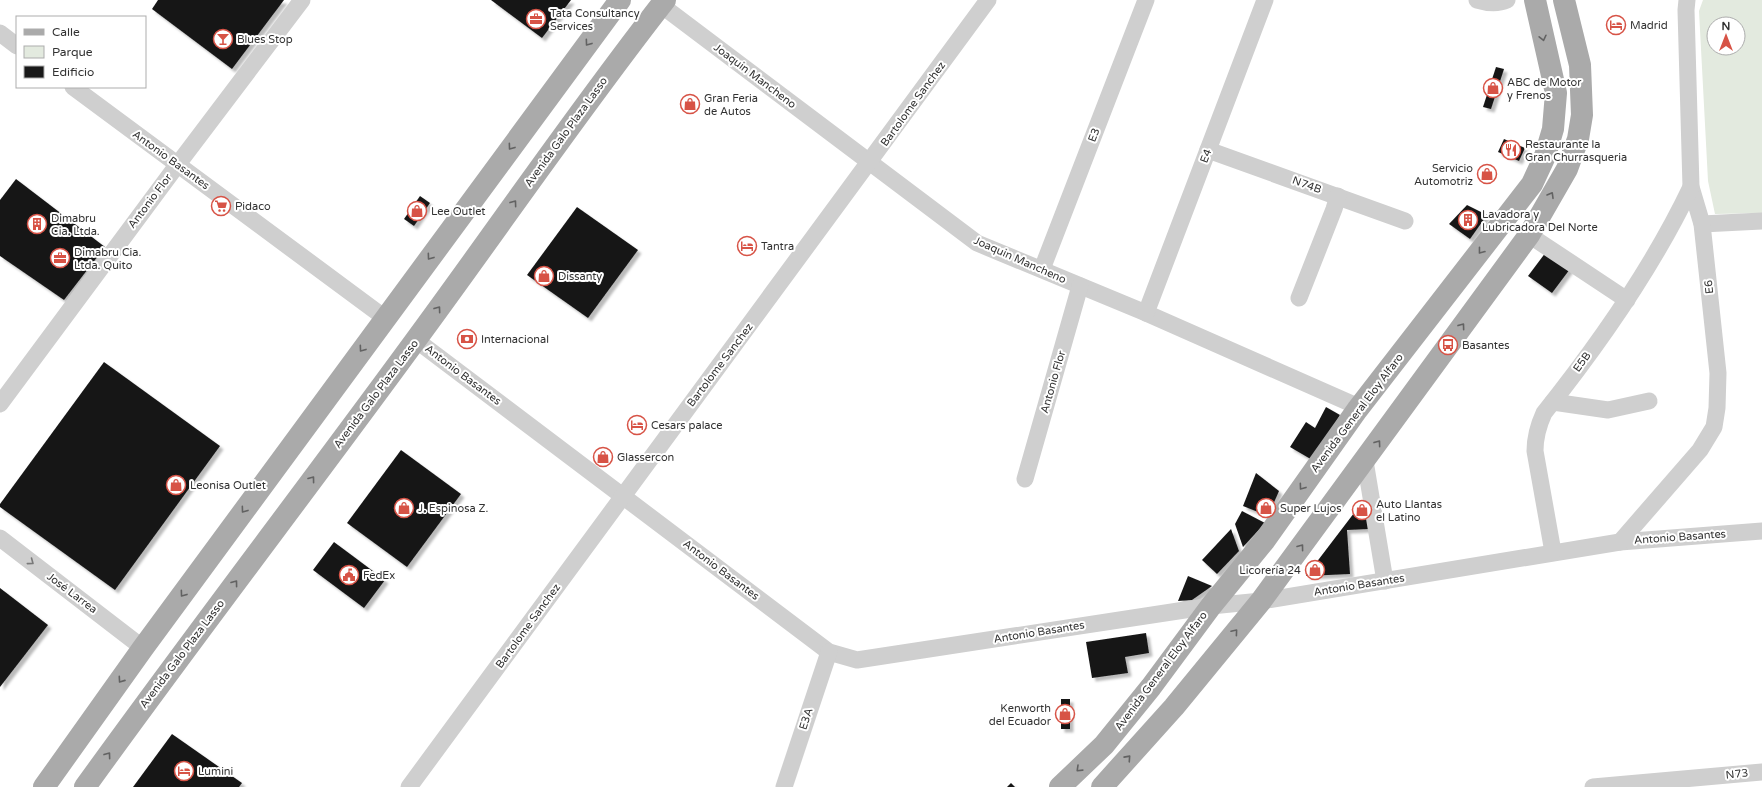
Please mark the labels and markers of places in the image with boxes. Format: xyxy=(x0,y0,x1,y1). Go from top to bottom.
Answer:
place label: Tata Consultancy Services xyxy=(550,7,640,33)
office icon: Tata Consultancy Services xyxy=(525,8,547,30)
hotel icon: Madrid xyxy=(1605,14,1627,36)
place label: Madrid xyxy=(1630,19,1668,32)
bar icon: Blues Stop xyxy=(212,28,234,50)
place label: Blues Stop xyxy=(237,33,293,46)
place label: ABC de Motor y Frenos xyxy=(1507,76,1582,102)
shop icon: ABC de Motor y Frenos xyxy=(1482,77,1504,99)
place label: Gran Feria de Autos xyxy=(704,92,758,118)
shop icon: Gran Feria de Autos xyxy=(679,93,701,115)
place label: Restaurante la Gran Churrasqueria xyxy=(1525,138,1627,164)
restaurant icon: Restaurante la Gran Churrasqueria xyxy=(1500,139,1522,161)
place label: Servicio Automotriz xyxy=(1414,162,1474,188)
shop icon: Servicio Automotriz xyxy=(1476,163,1498,185)
supermarket icon: Pidaco xyxy=(210,195,232,217)
place label: Pidaco xyxy=(235,200,271,213)
shop icon: Lee Outlet xyxy=(406,200,428,222)
place label: Lee Outlet xyxy=(431,205,486,218)
place label: Lavadora y Lubricadora Del Norte xyxy=(1482,208,1598,234)
building icon: Lavadora y Lubricadora Del Norte xyxy=(1457,209,1479,231)
place label: Dimabru Cia. Ltda. xyxy=(51,212,100,238)
building icon: Dimabru Cia. Ltda. xyxy=(26,213,48,235)
hotel icon: Tantra xyxy=(736,235,758,257)
place label: Tantra xyxy=(761,240,794,253)
place label: Dimabru Cia. Ltda. Quito xyxy=(74,246,141,272)
office icon: Dimabru Cia. Ltda. Quito xyxy=(49,247,71,269)
shop icon: Dissanty xyxy=(533,265,555,287)
place label: Dissanty xyxy=(558,270,602,283)
bank icon: Internacional xyxy=(456,328,478,350)
place label: Internacional xyxy=(481,333,549,346)
bus stop icon: Basantes xyxy=(1437,334,1459,356)
place label: Basantes xyxy=(1462,339,1509,352)
hotel icon: Cesars palace xyxy=(626,414,648,436)
place label: Cesars palace xyxy=(651,419,723,432)
shop icon: Glassercon xyxy=(592,446,614,468)
place label: Glassercon xyxy=(617,451,674,464)
shop icon: Leonisa Outlet xyxy=(165,474,187,496)
place label: Leonisa Outlet xyxy=(190,479,266,492)
shop icon: J. Espinosa Z. xyxy=(393,497,415,519)
shop icon: Super Lujos xyxy=(1255,497,1277,519)
place label: Auto Llantas el Latino xyxy=(1376,498,1442,524)
shop icon: Auto Llantas el Latino xyxy=(1351,499,1373,521)
place label: J. Espinosa Z. xyxy=(418,502,488,515)
place label: Super Lujos xyxy=(1280,502,1341,515)
shop icon: Licorería 24 xyxy=(1304,559,1326,581)
public building icon: FedEx xyxy=(338,564,360,586)
place label: Licorería 24 xyxy=(1239,564,1301,577)
place label: FedEx xyxy=(363,569,395,582)
place label: Kenworth del Ecuador xyxy=(989,702,1052,728)
shop icon: Kenworth del Ecuador xyxy=(1054,703,1076,725)
hotel icon: Lumini xyxy=(173,760,195,782)
place label: Lumini xyxy=(198,765,233,778)

